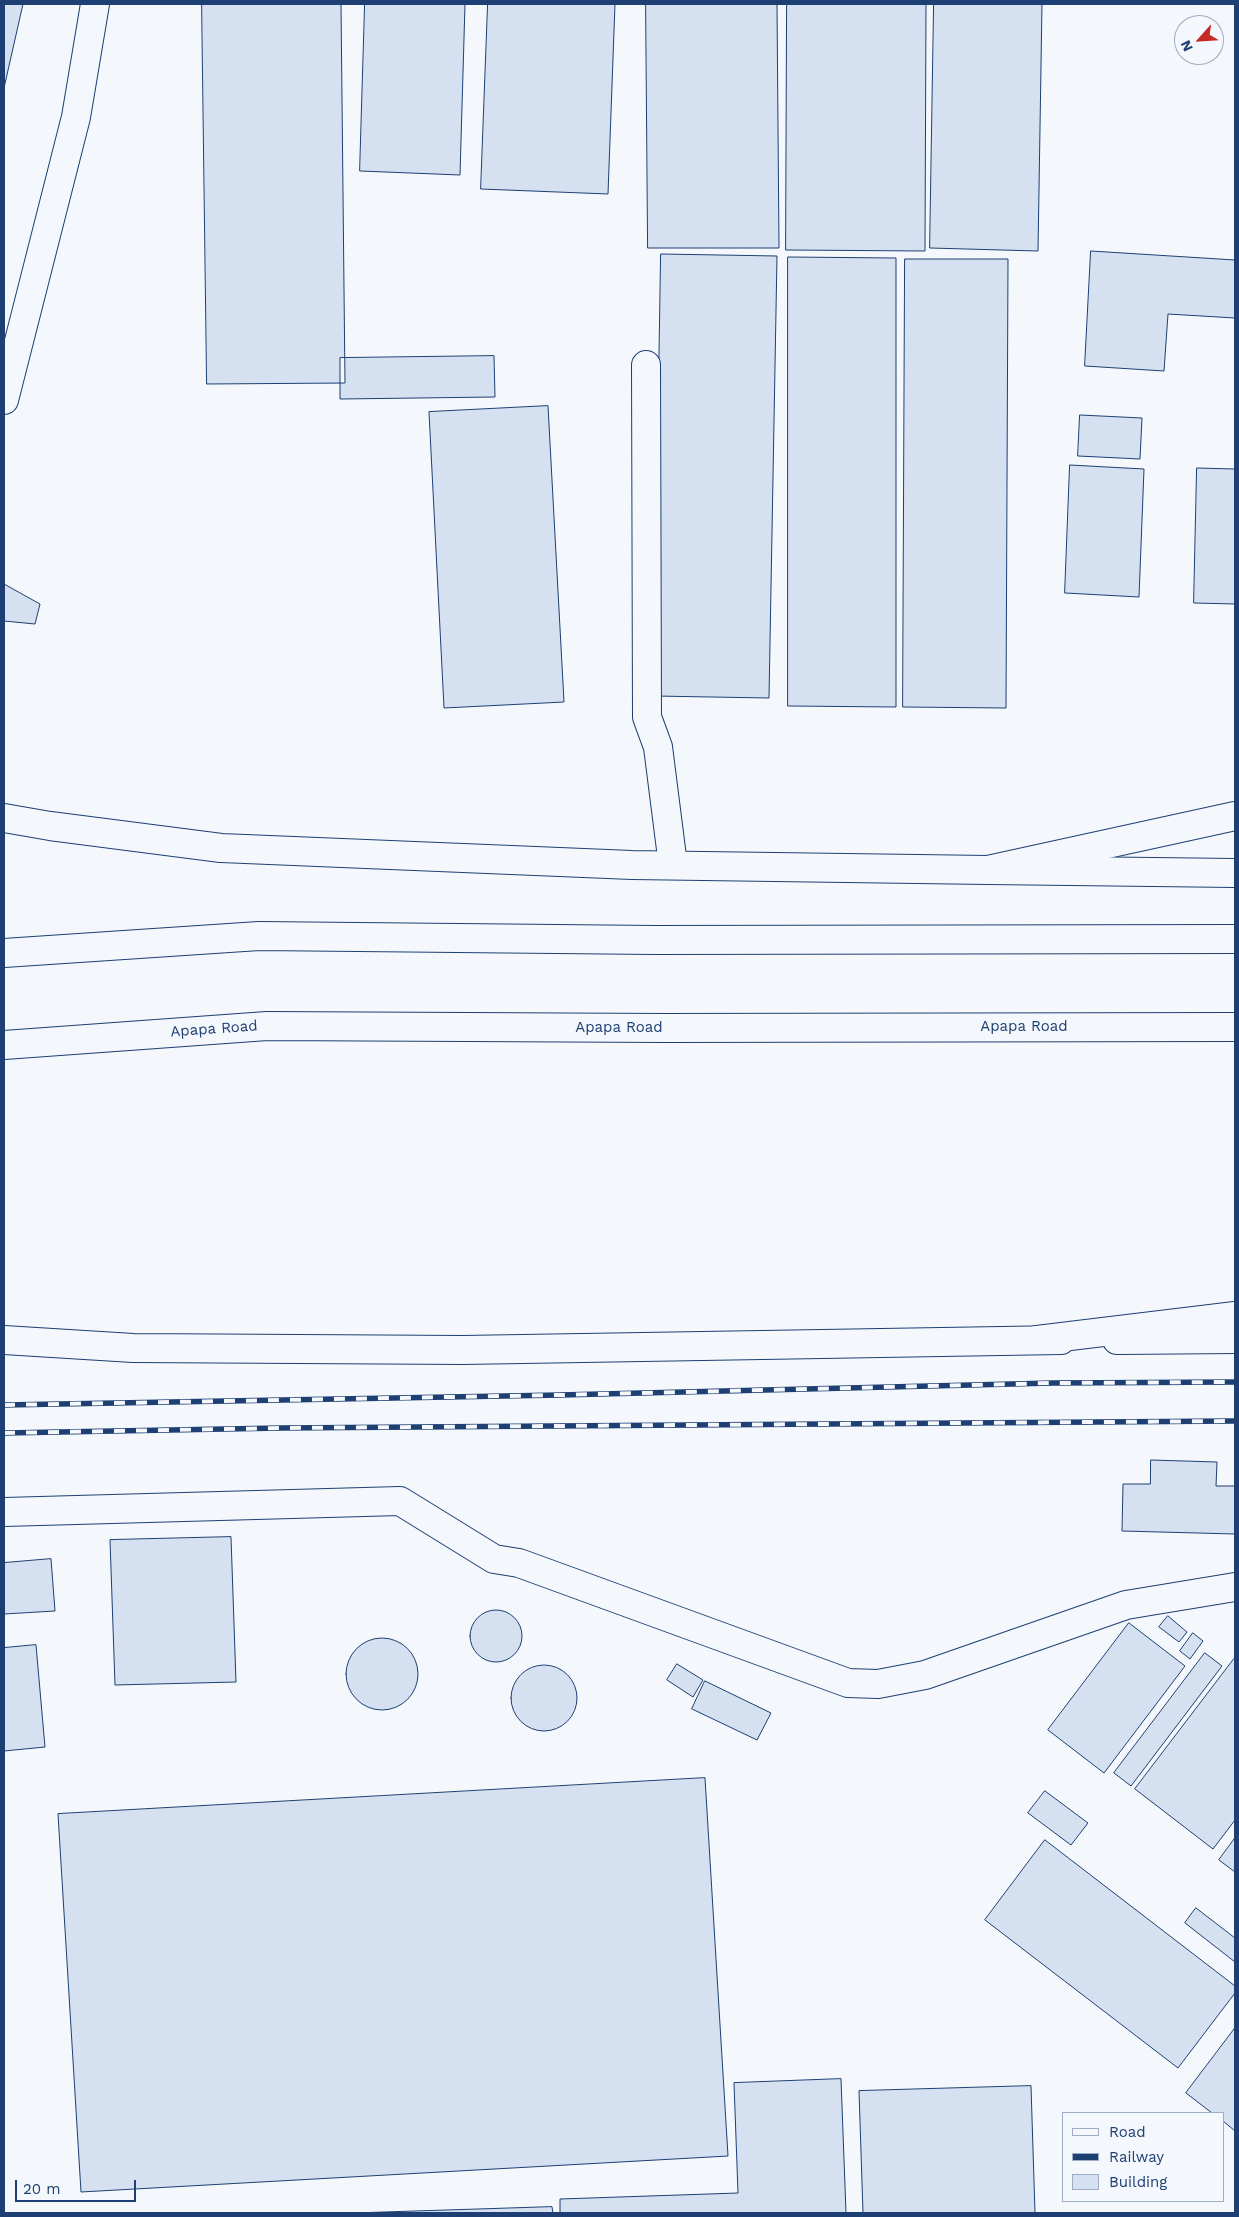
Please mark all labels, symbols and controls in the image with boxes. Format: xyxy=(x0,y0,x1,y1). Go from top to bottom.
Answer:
north arrow xyxy=(1174,15,1224,65)
text: N xyxy=(1177,38,1196,54)
street label: Apapa Road xyxy=(170,1017,258,1041)
street label: Apapa Road xyxy=(980,1018,1068,1036)
street label: Apapa Road xyxy=(575,1019,663,1037)
legend xyxy=(1062,2112,1224,2202)
text: Road xyxy=(1109,2123,1146,2141)
text: Railway xyxy=(1109,2148,1164,2166)
scale bar xyxy=(18,2170,139,2202)
text: Building xyxy=(1109,2173,1167,2191)
text: 20 m xyxy=(23,2180,61,2198)

